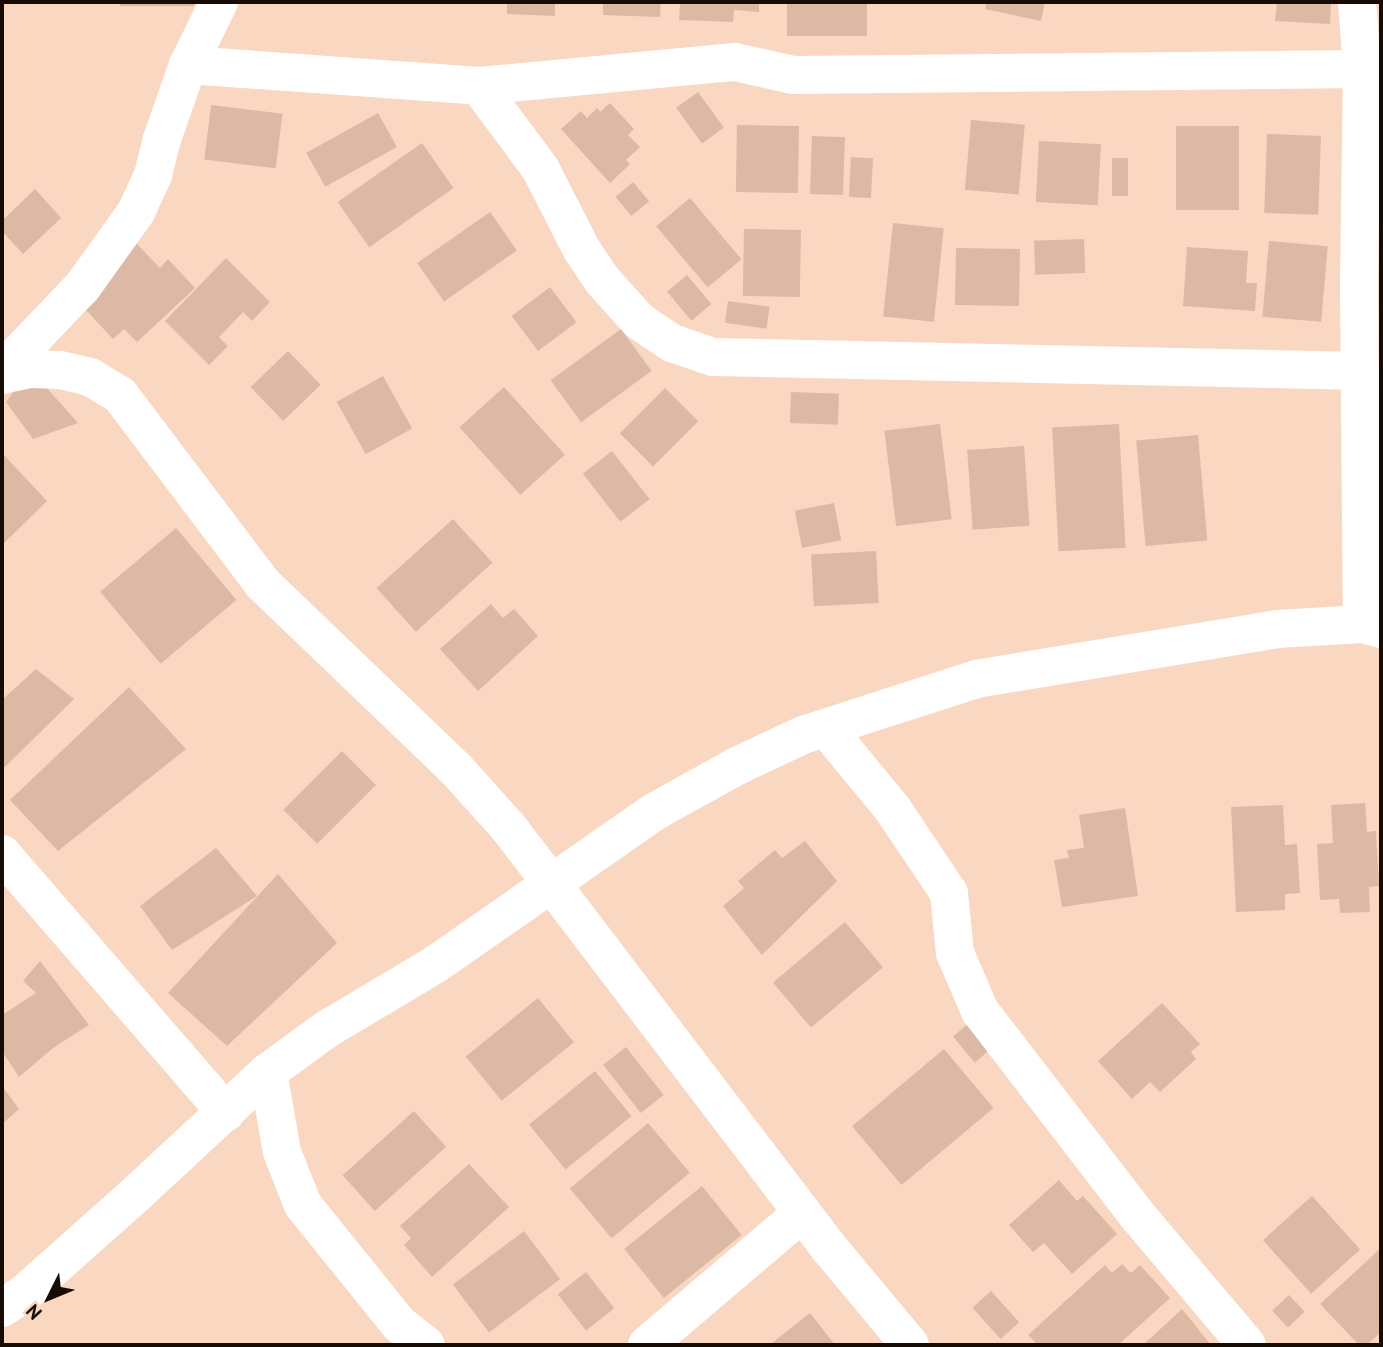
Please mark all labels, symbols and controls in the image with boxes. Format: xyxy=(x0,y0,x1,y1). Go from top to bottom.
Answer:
north arrow xyxy=(14,1263,84,1333)
text: N xyxy=(21,1300,47,1325)

